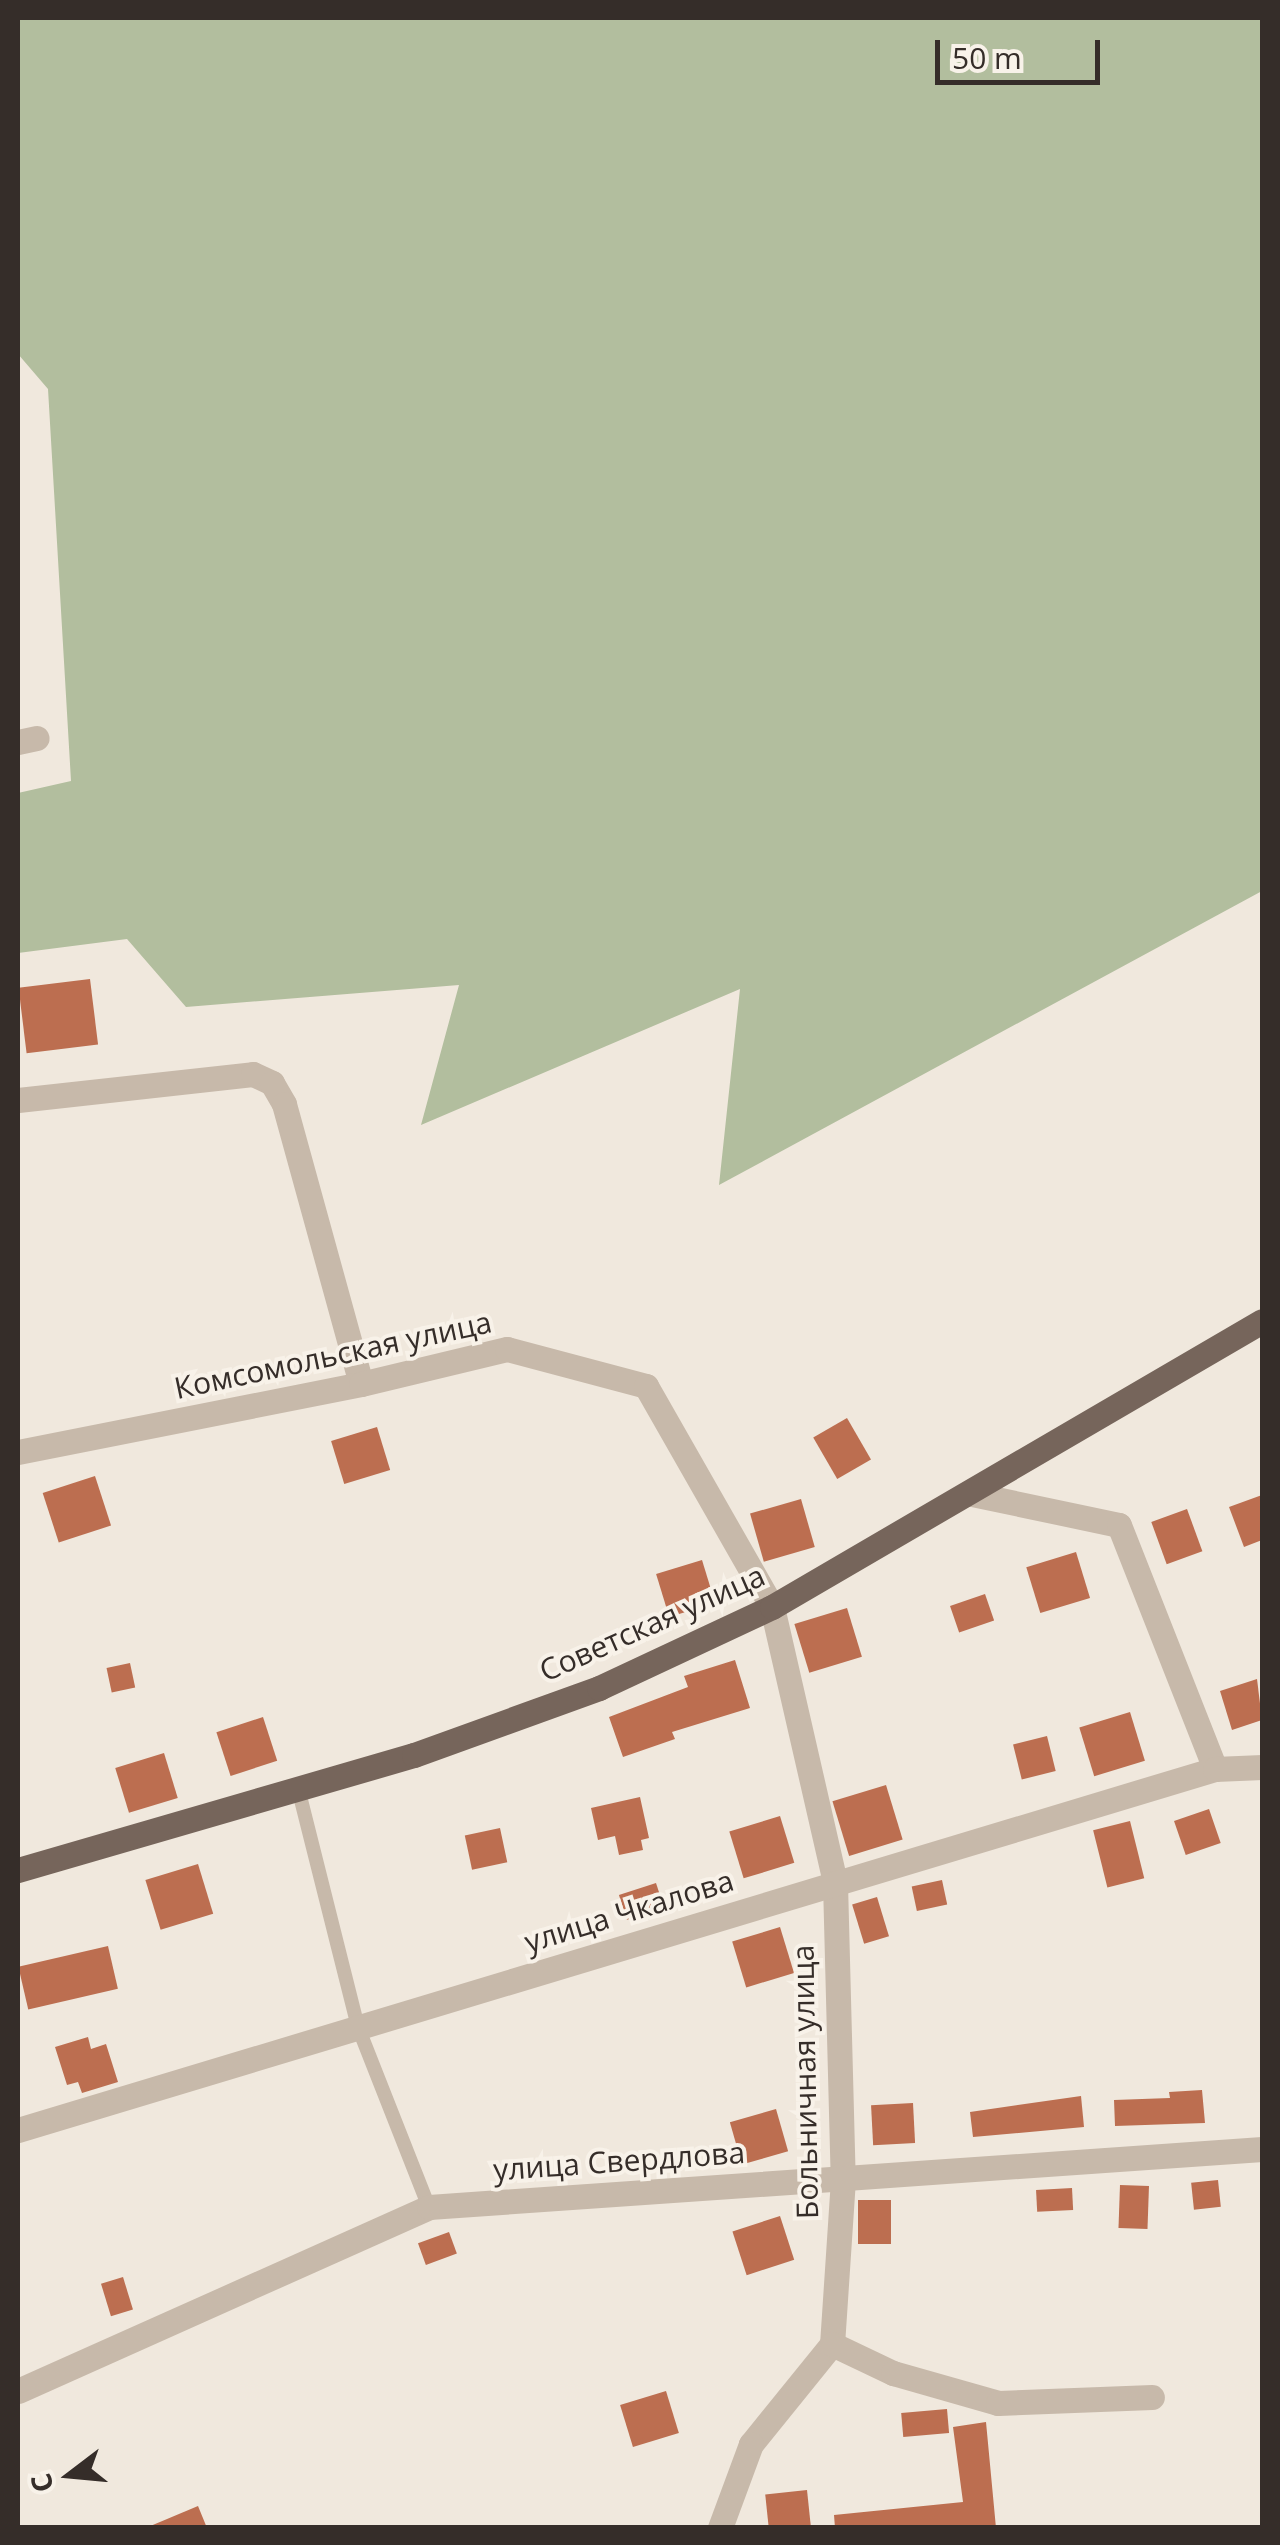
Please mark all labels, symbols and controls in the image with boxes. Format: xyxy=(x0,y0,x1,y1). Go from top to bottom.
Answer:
scale bar xyxy=(940,20,1105,82)
text: 50 m xyxy=(952,37,1022,78)
street label: Комсомольская улица xyxy=(171,1304,495,1406)
street label: Советская улица xyxy=(534,1557,770,1689)
street label: улица Чкалова xyxy=(520,1862,738,1960)
street label: Больничная улица xyxy=(785,1945,825,2219)
street label: улица Свердлова xyxy=(492,2134,746,2188)
north arrow xyxy=(20,2425,120,2525)
text: С xyxy=(20,2469,62,2497)

